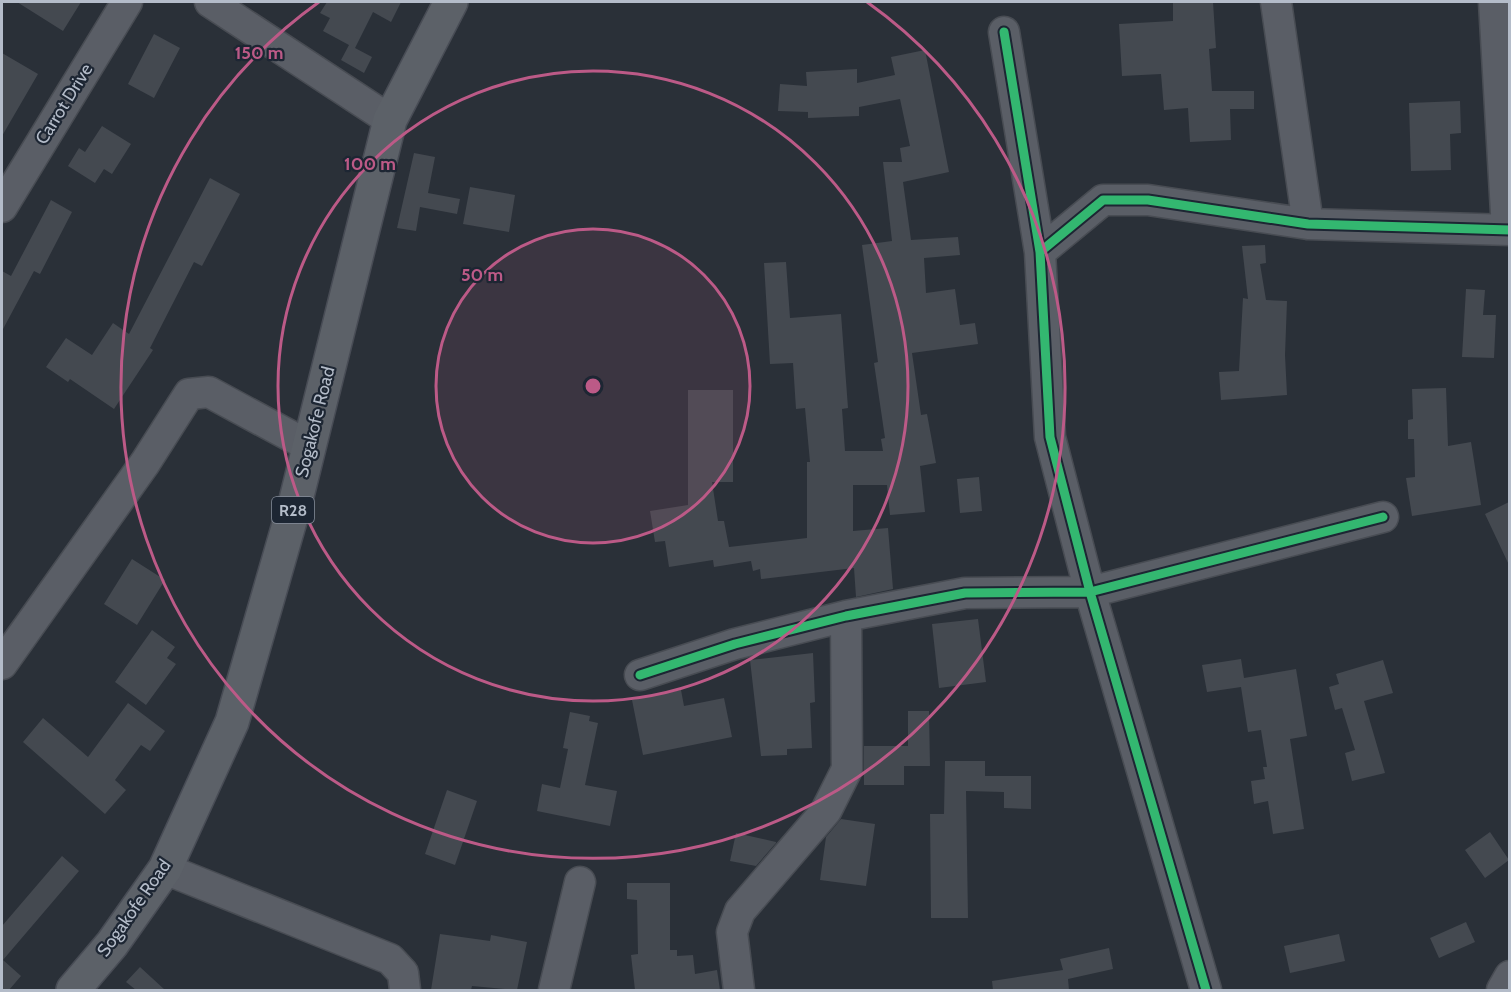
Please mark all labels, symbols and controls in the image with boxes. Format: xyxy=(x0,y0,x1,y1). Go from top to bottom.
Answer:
text: 150 m xyxy=(235,42,283,64)
street label: Carrot Drive xyxy=(31,60,97,148)
text: 100 m xyxy=(344,153,396,175)
text: 50 m xyxy=(461,264,503,286)
street label: Sogakofe Road xyxy=(291,364,339,480)
centre of rings xyxy=(583,376,603,396)
road number: R28 xyxy=(272,497,314,523)
street label: Sogakofe Road xyxy=(92,855,176,961)

